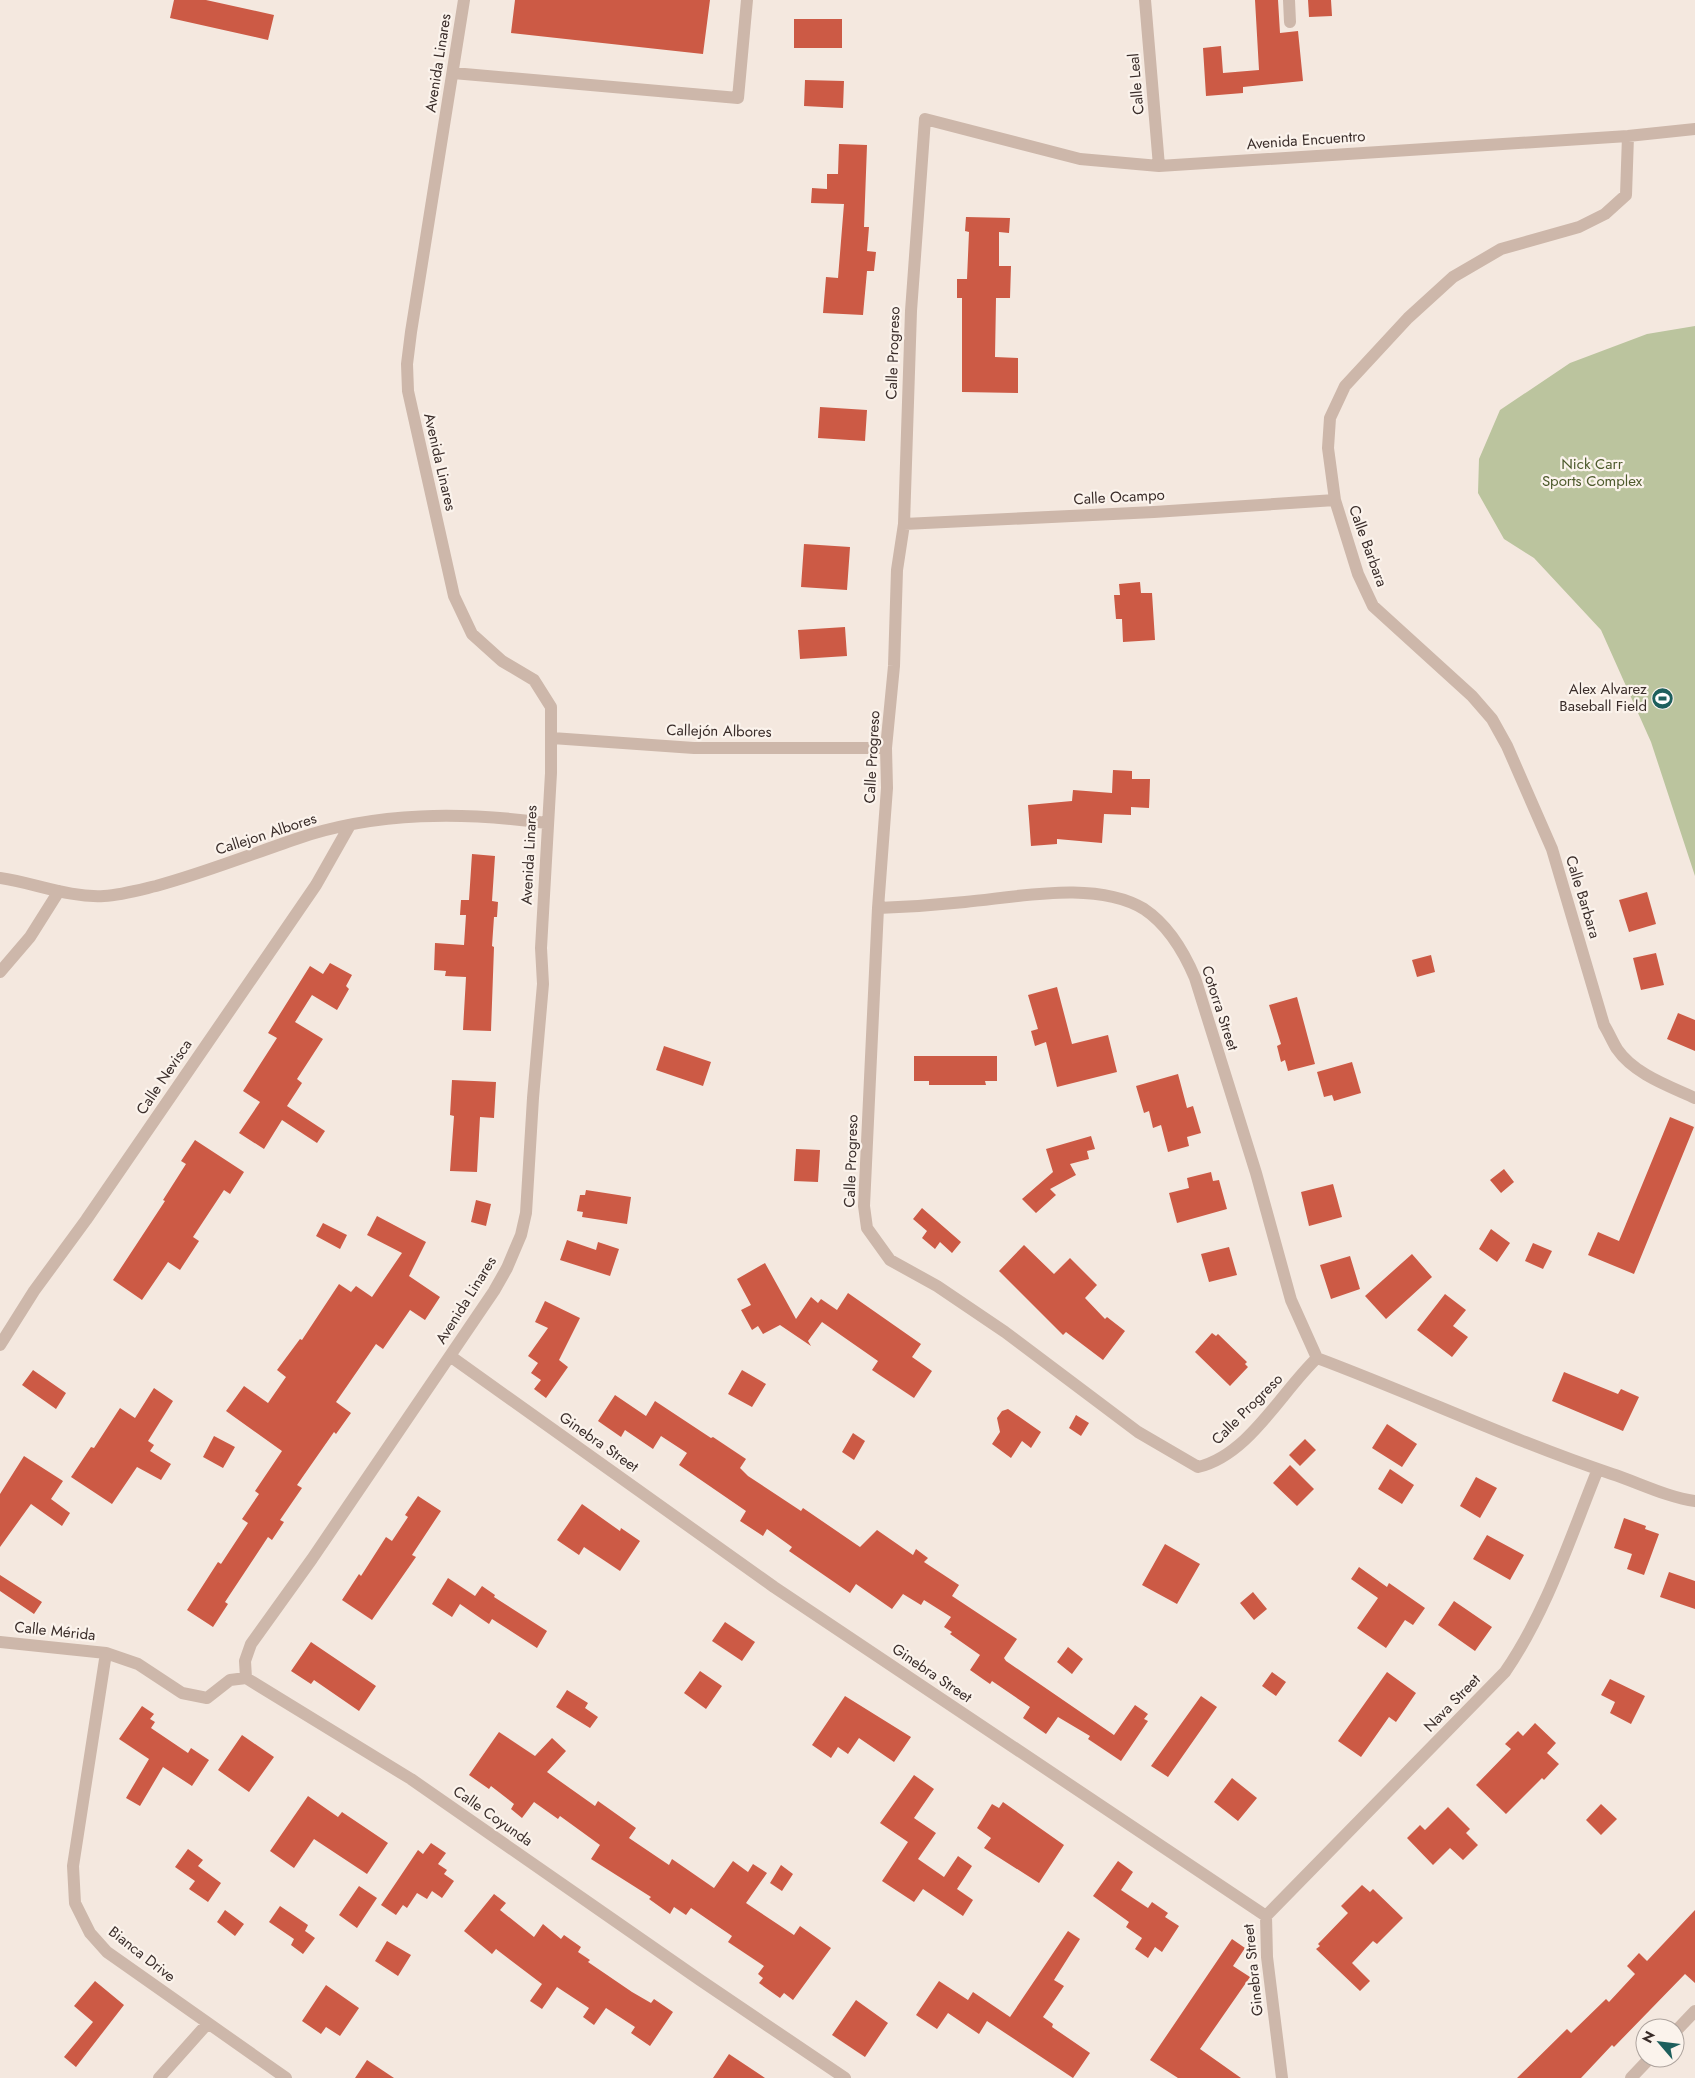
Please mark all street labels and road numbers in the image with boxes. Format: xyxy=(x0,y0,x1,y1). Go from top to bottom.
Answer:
street label: Avenida Linares xyxy=(419,12,457,114)
street label: Calle Leal xyxy=(1122,52,1150,116)
street label: Avenida Encuentro xyxy=(1246,125,1366,155)
street label: Calle Progreso xyxy=(880,306,906,400)
street label: Avenida Linares xyxy=(418,411,462,513)
street label: Calle Ocampo xyxy=(1073,484,1165,510)
street label: Calle Barbara xyxy=(1343,502,1393,590)
street label: Calle Progreso xyxy=(859,710,885,804)
street label: Callejón Albores xyxy=(666,719,772,743)
street label: Avenida Linares xyxy=(515,805,543,905)
street label: Callejon Albores xyxy=(213,807,319,861)
street label: Calle Barbara xyxy=(1560,853,1606,941)
street label: Cotorra Street xyxy=(1196,963,1244,1054)
street label: Calle Nevisca xyxy=(131,1035,197,1119)
street label: Calle Progreso xyxy=(838,1114,864,1208)
street label: Avenida Linares xyxy=(430,1252,502,1348)
street label: Calle Progreso xyxy=(1206,1368,1288,1450)
street label: Ginebra Street xyxy=(555,1407,643,1478)
street label: Calle Mérida xyxy=(13,1616,97,1646)
street label: Ginebra Street xyxy=(888,1638,977,1708)
street label: Nava Street xyxy=(1419,1669,1485,1737)
street label: Calle Coyunda xyxy=(449,1780,537,1852)
street label: Bianca Drive xyxy=(104,1921,180,1987)
street label: Ginebra Street xyxy=(1237,1923,1269,2017)

